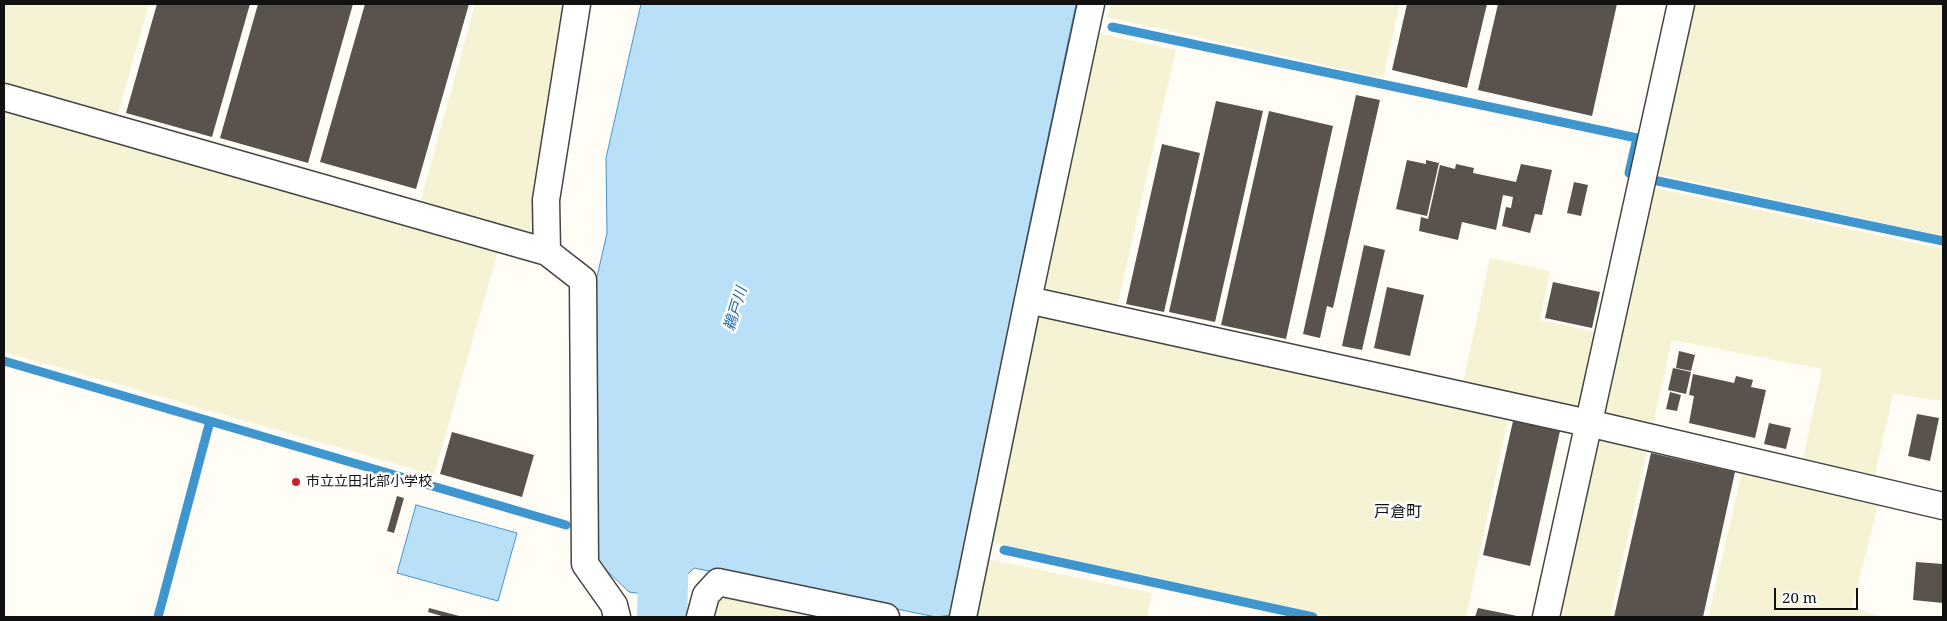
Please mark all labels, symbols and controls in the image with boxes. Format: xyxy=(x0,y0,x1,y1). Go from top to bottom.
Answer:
water label: 鵜戸川 xyxy=(721,285,751,333)
place label: 市立立田北部小学校 xyxy=(306,474,432,490)
marker: 市立立田北部小学校 xyxy=(290,476,302,488)
district label: 戸倉町 xyxy=(1374,502,1422,522)
scale bar xyxy=(1777,578,1861,610)
text: 20 m xyxy=(1782,587,1817,607)

